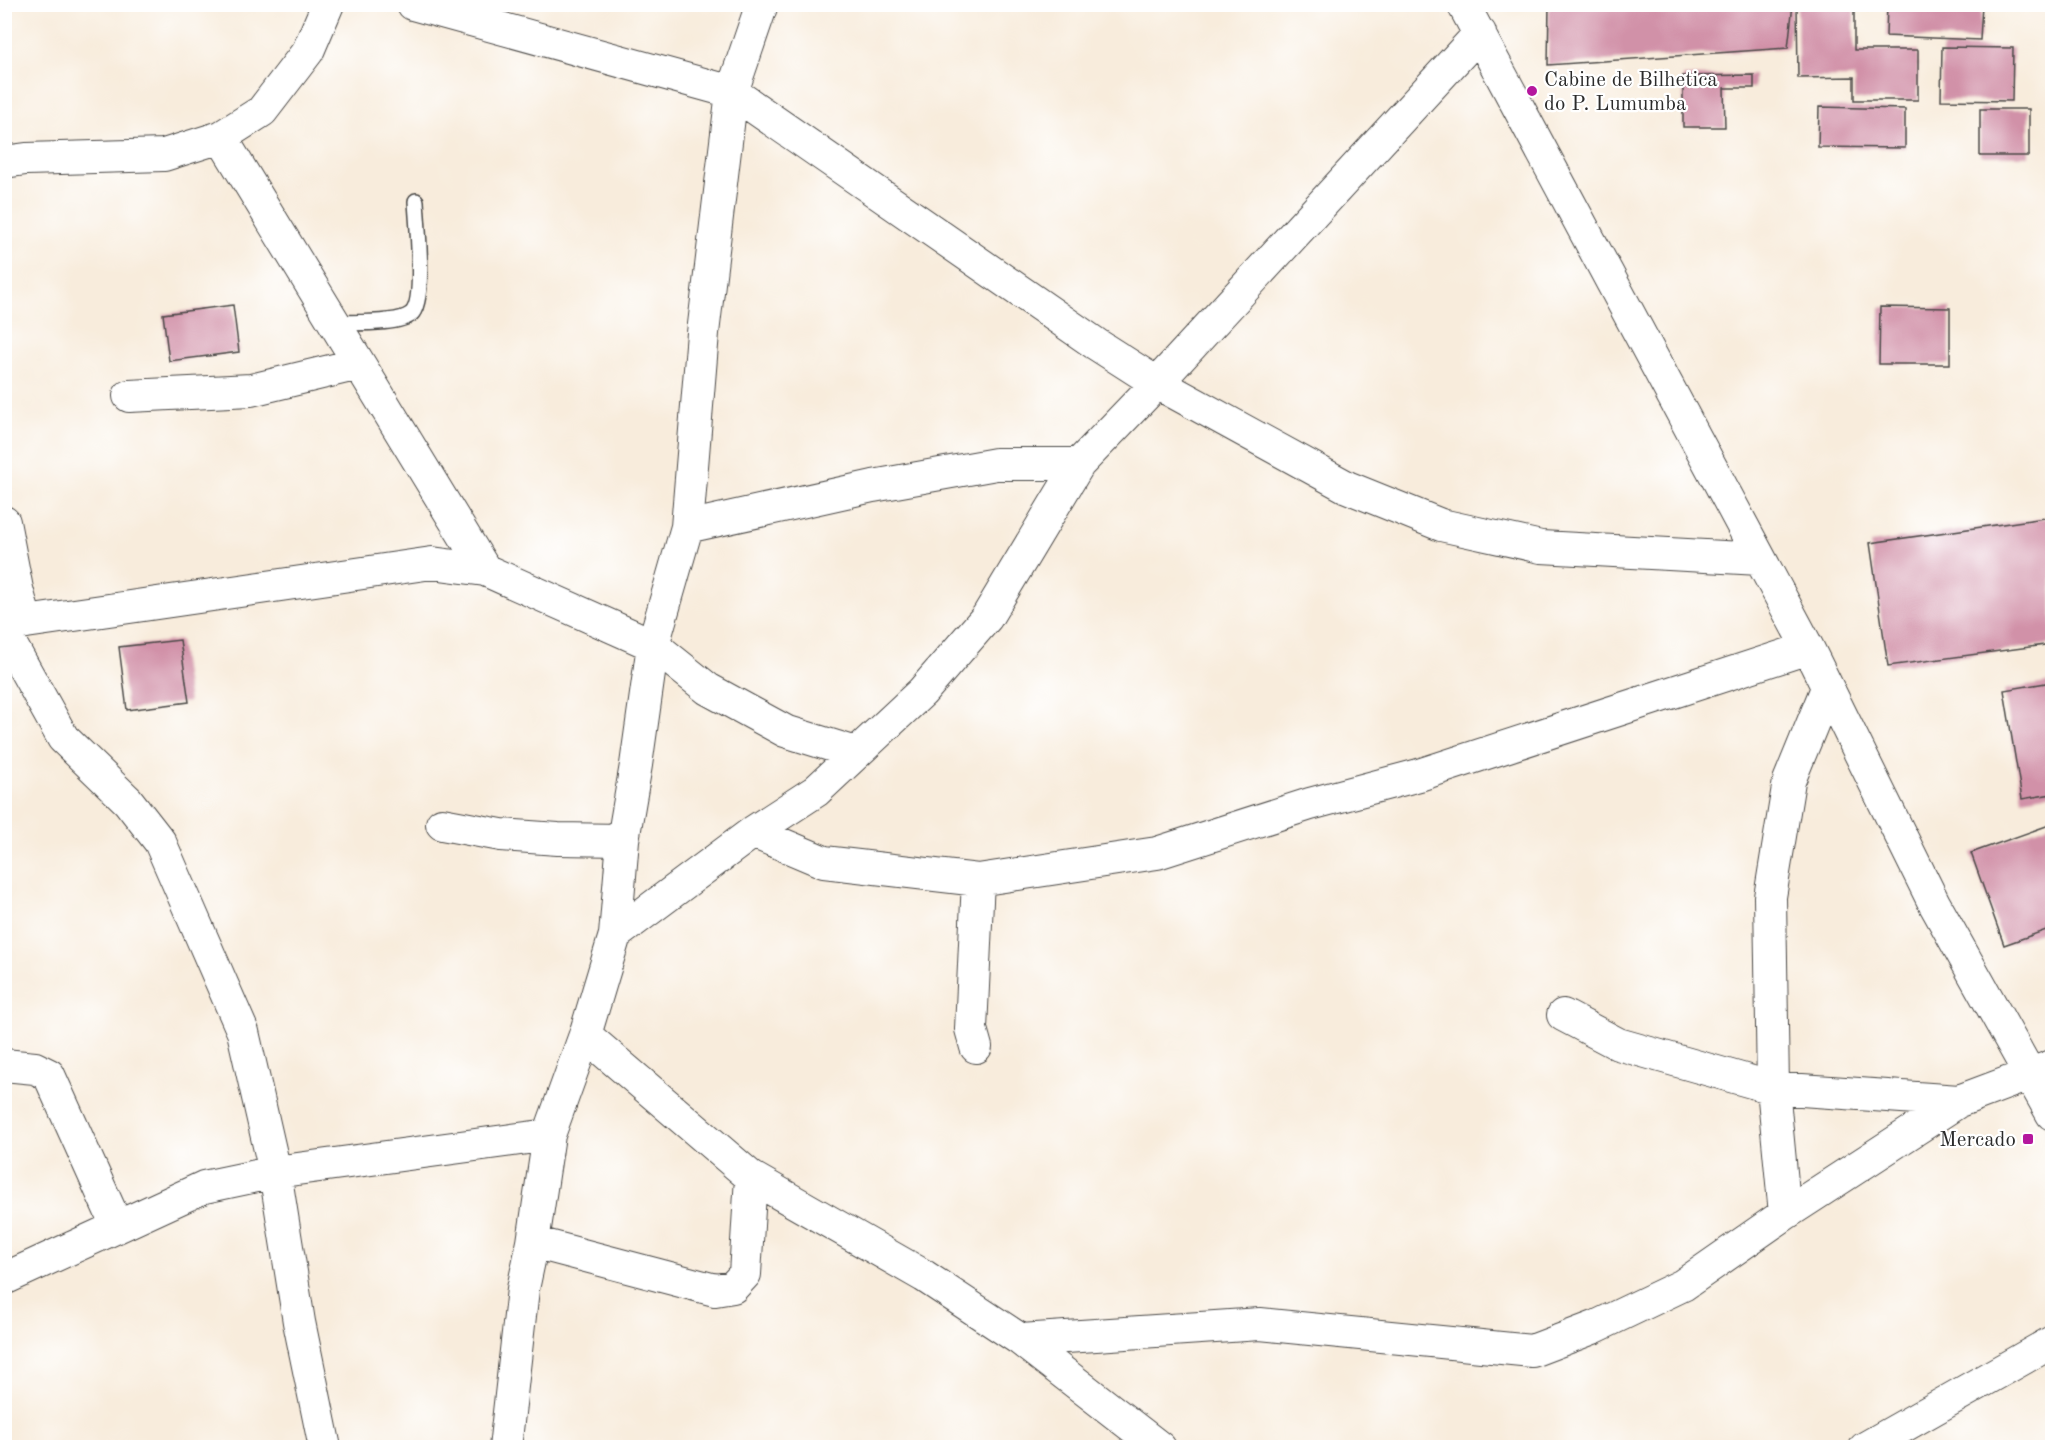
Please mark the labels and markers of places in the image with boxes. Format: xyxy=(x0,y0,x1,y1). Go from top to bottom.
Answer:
place label: Cabine de Bilhetica do P. Lumumba xyxy=(1544,70,1718,115)
marker: Cabine de Bilhetica do P. Lumumba xyxy=(1525,84,1539,98)
place label: Mercado xyxy=(1939,1130,2016,1151)
marker: Mercado xyxy=(2021,1132,2035,1146)

